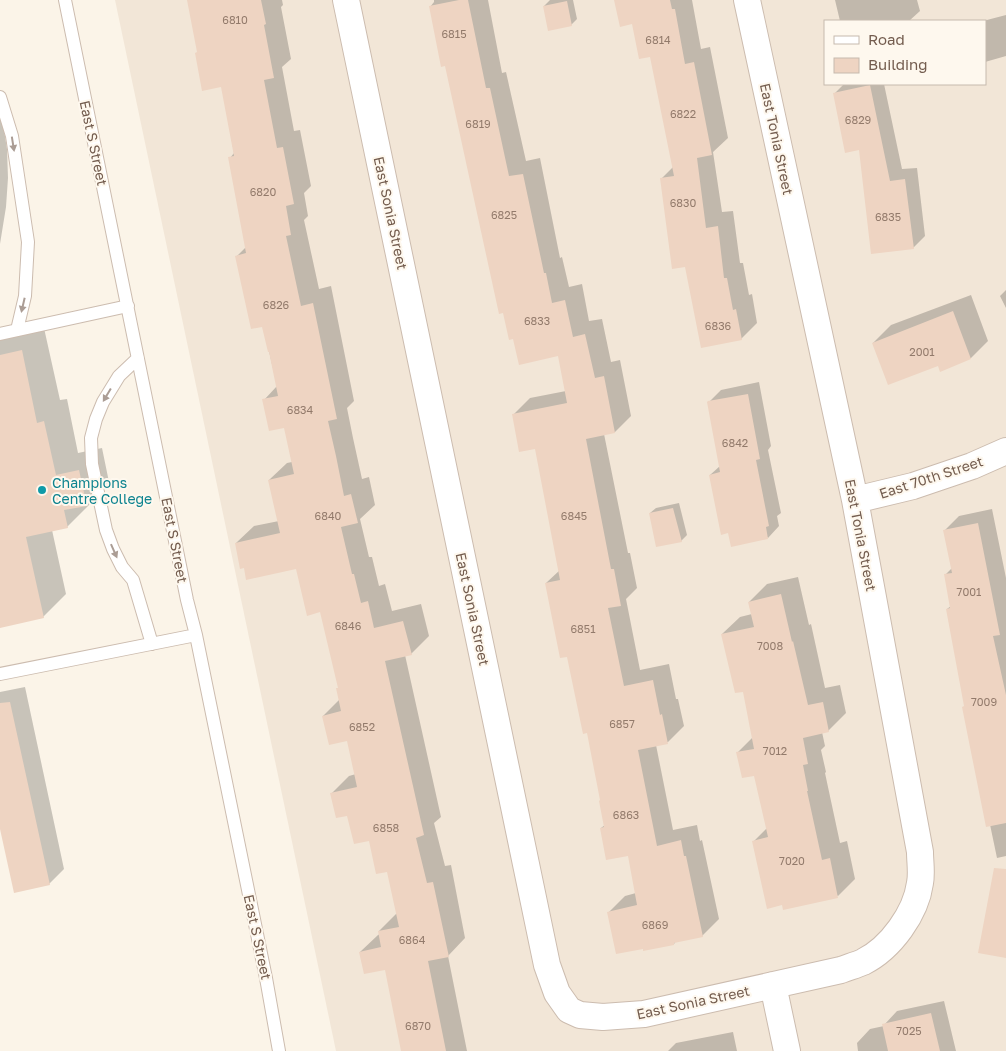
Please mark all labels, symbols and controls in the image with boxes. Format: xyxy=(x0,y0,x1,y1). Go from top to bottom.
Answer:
house number: 6810 xyxy=(222,13,248,26)
legend xyxy=(824,20,986,85)
house number: 6815 xyxy=(441,27,467,40)
text: Road xyxy=(868,30,905,48)
house number: 6814 xyxy=(645,33,671,46)
text: Building xyxy=(868,55,928,73)
street label: East Tonia Street xyxy=(757,82,797,196)
street label: East S Street xyxy=(77,99,111,187)
house number: 6822 xyxy=(670,107,696,120)
house number: 6829 xyxy=(845,113,871,126)
house number: 6819 xyxy=(465,117,491,130)
one-way arrow xyxy=(9,136,17,152)
street label: East Sonia Street xyxy=(371,155,411,271)
house number: 6820 xyxy=(250,185,276,198)
house number: 6830 xyxy=(670,196,696,209)
house number: 6825 xyxy=(491,208,517,221)
house number: 6835 xyxy=(875,210,901,223)
one-way arrow xyxy=(19,297,27,312)
house number: 6826 xyxy=(263,298,290,311)
house number: 6833 xyxy=(524,314,550,327)
house number: 6836 xyxy=(705,319,732,332)
house number: 2001 xyxy=(909,345,935,358)
one-way arrow xyxy=(103,388,112,401)
house number: 6834 xyxy=(287,403,314,416)
house number: 6842 xyxy=(722,436,748,449)
street label: East 70th Street xyxy=(877,452,985,502)
place label: Champions Centre College xyxy=(52,474,152,507)
street label: East Tonia Street xyxy=(842,477,880,593)
marker: Champions Centre College xyxy=(36,484,48,496)
street label: East S Street xyxy=(158,496,192,584)
house number: 6840 xyxy=(315,509,342,522)
house number: 6845 xyxy=(561,509,587,522)
one-way arrow xyxy=(111,544,119,558)
street label: East Sonia Street xyxy=(453,551,493,667)
house number: 7001 xyxy=(957,585,981,598)
house number: 6846 xyxy=(335,619,362,632)
house number: 6851 xyxy=(570,622,596,635)
house number: 7008 xyxy=(757,639,783,652)
house number: 7009 xyxy=(971,695,997,708)
house number: 6857 xyxy=(609,717,635,730)
house number: 6852 xyxy=(349,720,375,733)
house number: 7012 xyxy=(763,744,787,757)
house number: 6863 xyxy=(613,808,639,821)
house number: 6858 xyxy=(373,821,400,834)
house number: 7020 xyxy=(779,854,805,867)
street label: East S Street xyxy=(241,893,275,981)
house number: 6869 xyxy=(642,918,668,931)
house number: 6864 xyxy=(399,933,426,946)
street label: East Sonia Street xyxy=(635,982,751,1022)
house number: 6870 xyxy=(405,1019,431,1032)
house number: 7025 xyxy=(896,1024,922,1037)

